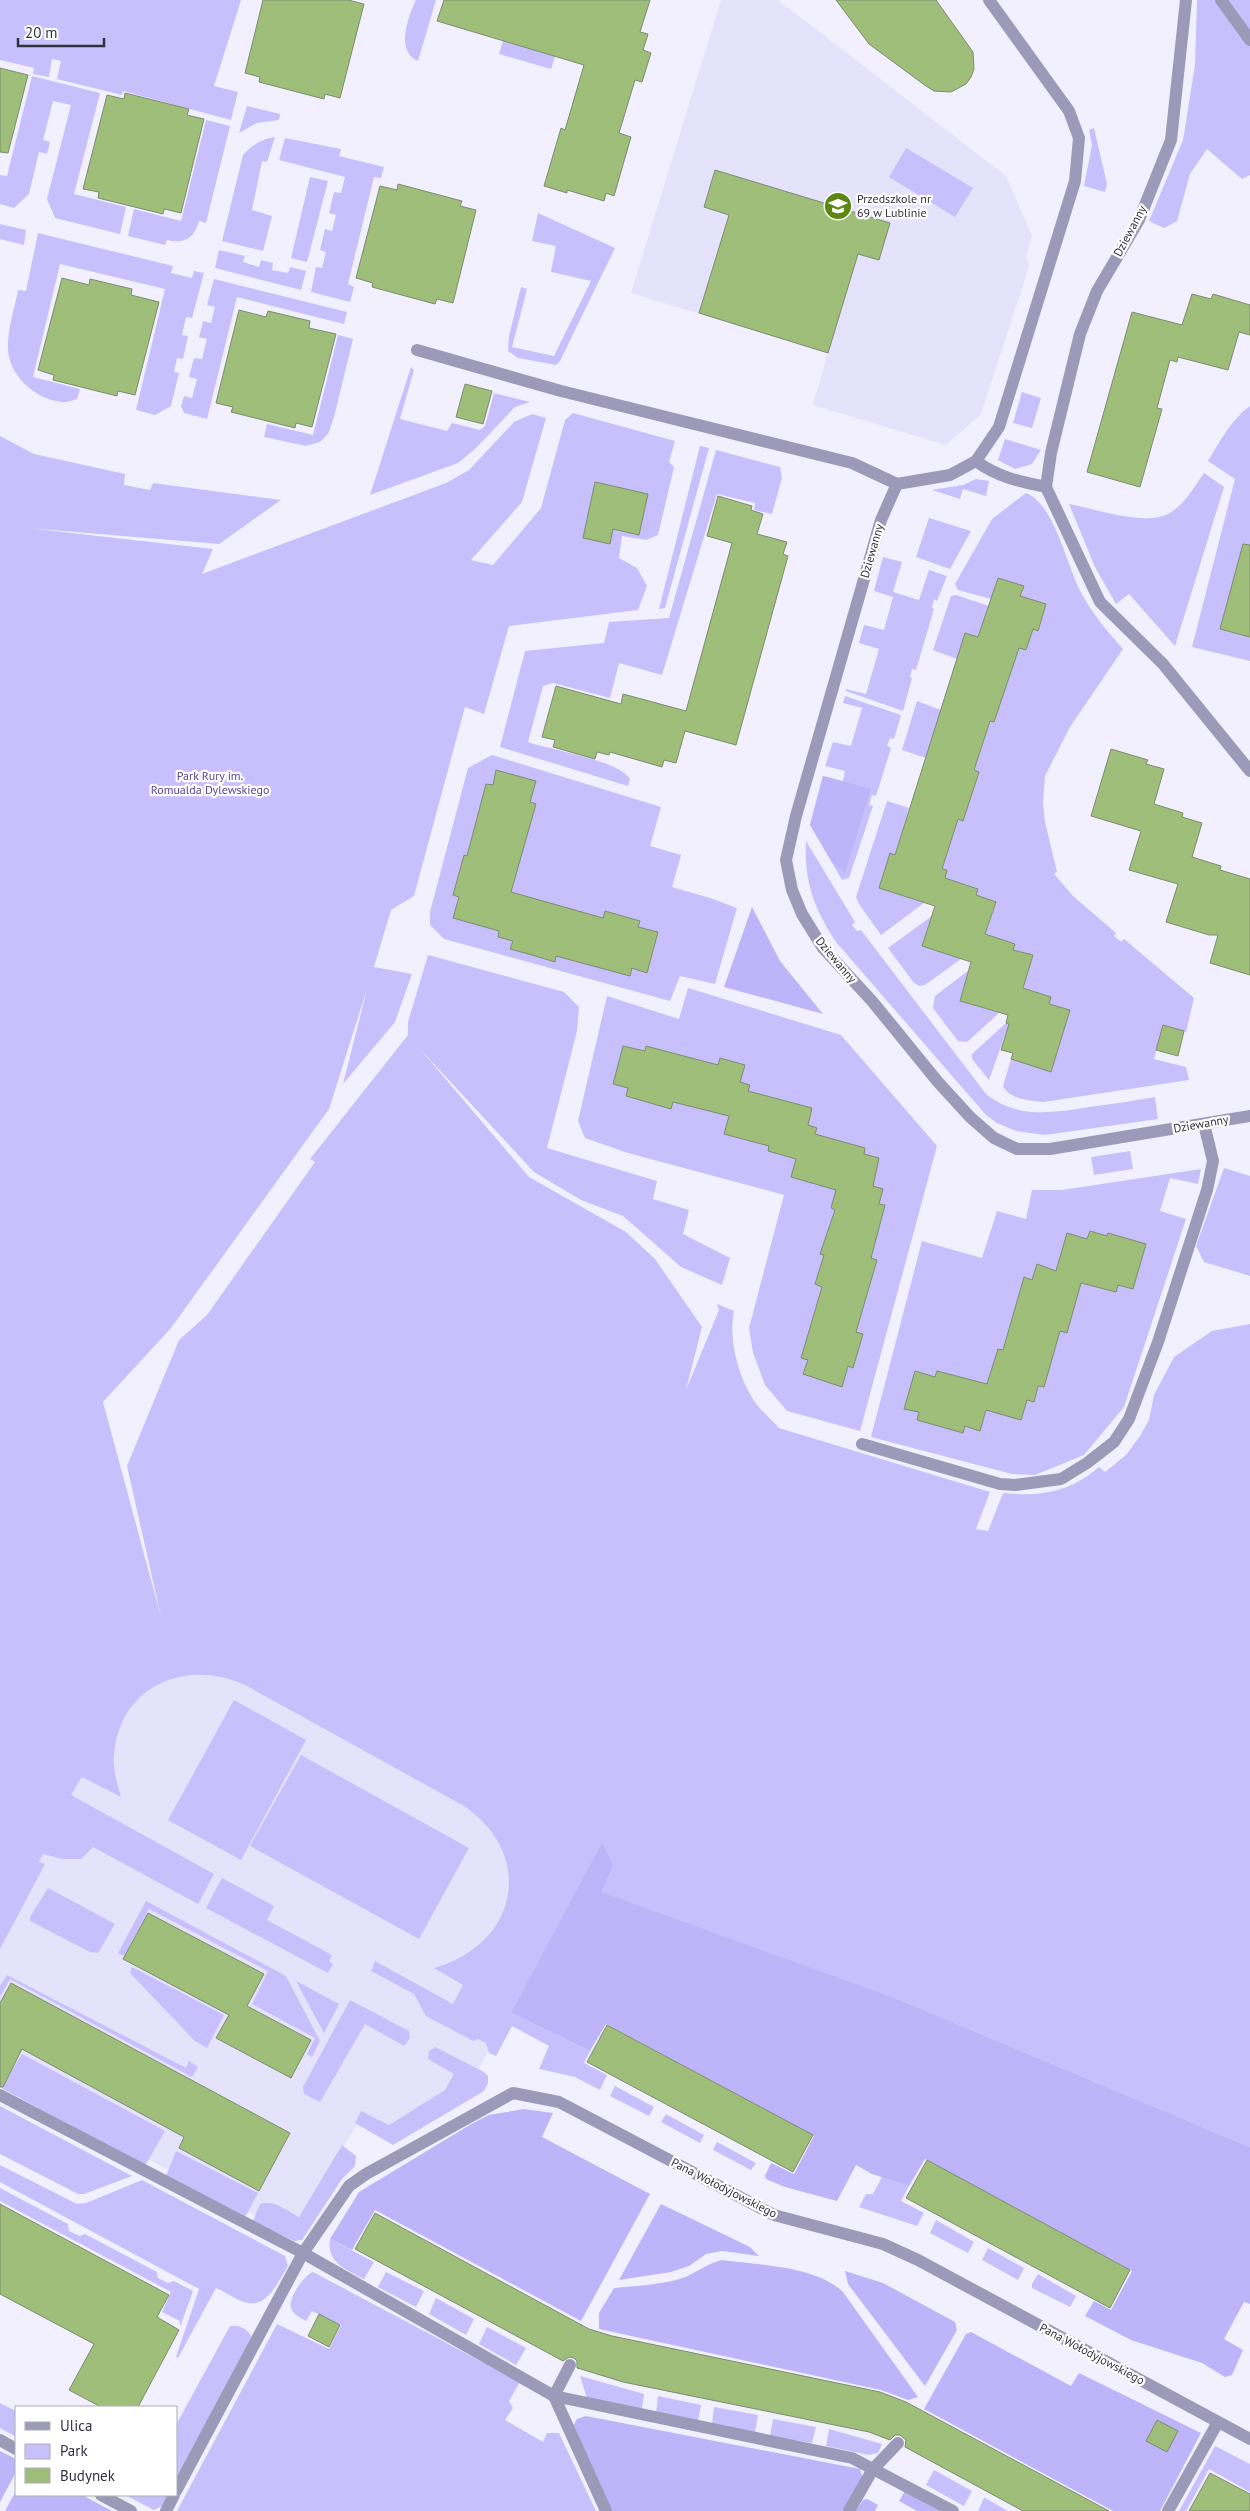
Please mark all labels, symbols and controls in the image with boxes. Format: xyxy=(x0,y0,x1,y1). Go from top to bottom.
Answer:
scale bar xyxy=(18,15,104,47)
text: 20 m xyxy=(25,23,58,42)
school or university icon: Przedszkole nr 69 w Lublinie xyxy=(823,191,853,221)
place label: Przedszkole nr 69 w Lublinie xyxy=(857,191,931,220)
street label: Dziewanny xyxy=(1110,202,1149,259)
street label: Dziewanny xyxy=(857,522,887,580)
park label: Park Rury im. Romualda Dylewskiego xyxy=(151,768,269,797)
street label: Dziewanny xyxy=(813,934,860,986)
street label: Dziewanny xyxy=(1172,1111,1230,1136)
street label: Pana Wołodyjowskiego xyxy=(669,2154,780,2221)
street label: Pana Wołodyjowskiego xyxy=(1037,2320,1147,2388)
legend xyxy=(15,2406,178,2496)
text: Ulica xyxy=(60,2416,92,2435)
text: Park xyxy=(60,2441,88,2460)
text: Budynek xyxy=(60,2466,116,2485)

